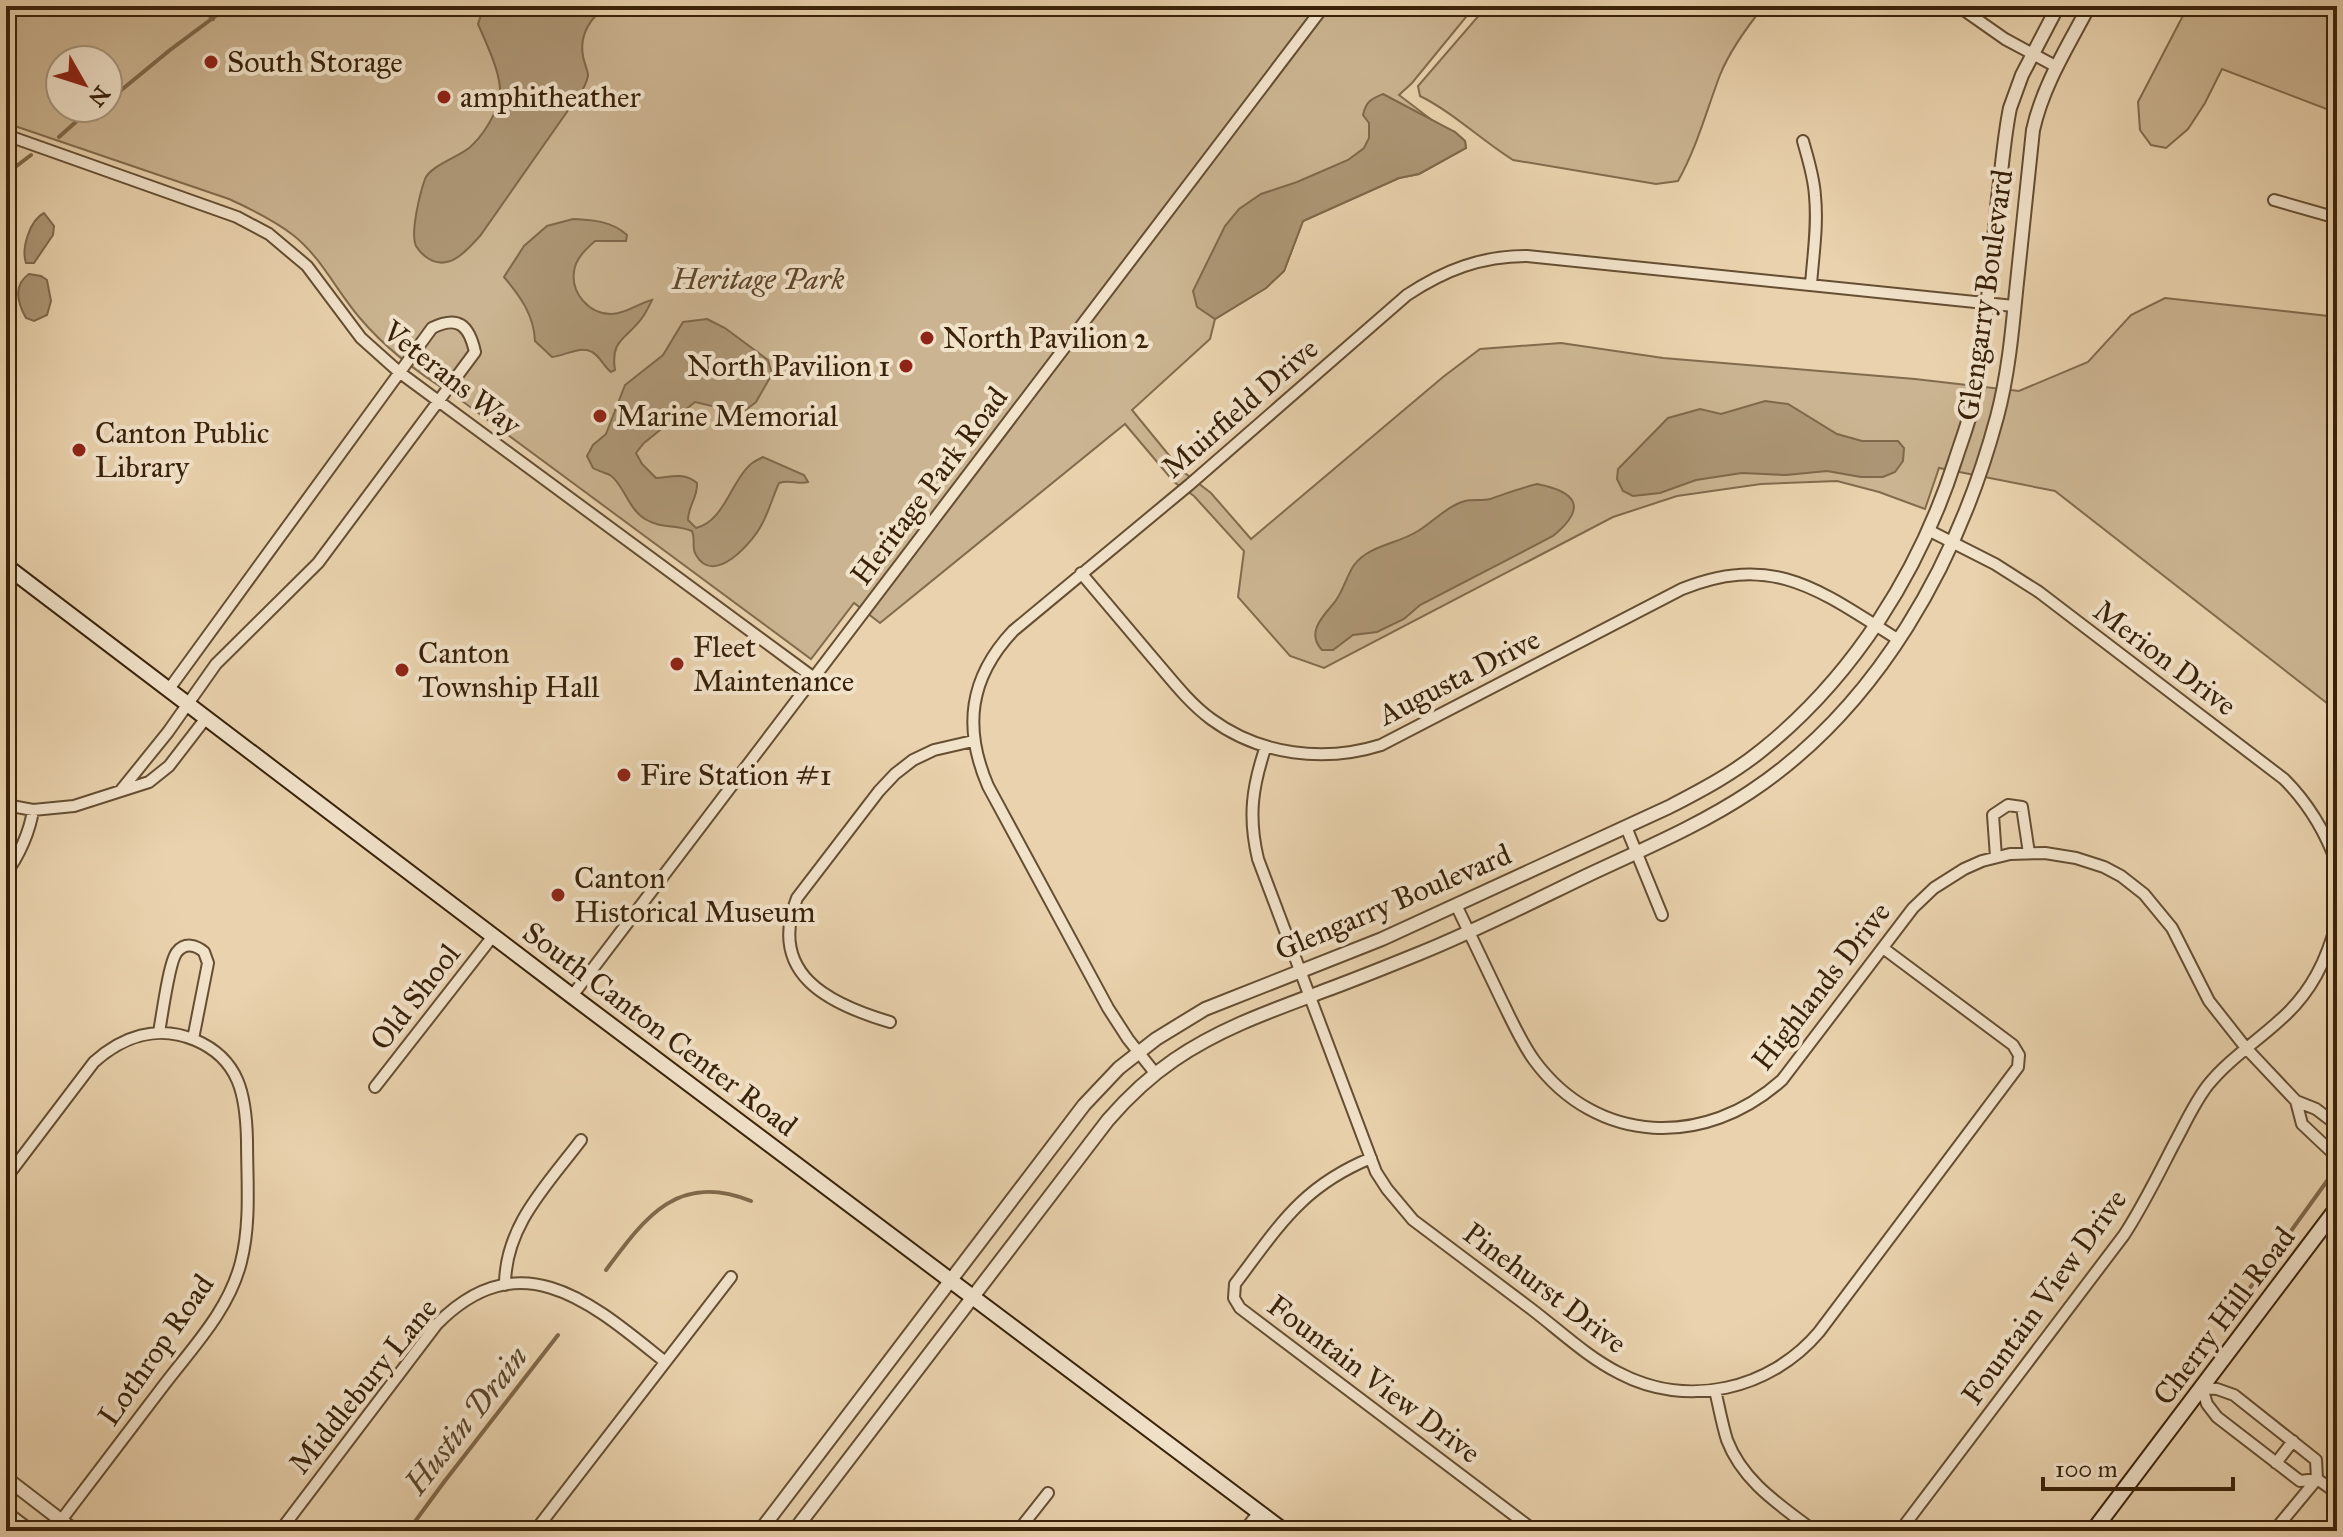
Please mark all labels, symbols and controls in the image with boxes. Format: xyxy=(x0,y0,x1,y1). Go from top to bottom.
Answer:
north arrow xyxy=(44,44,124,124)
place label: South Storage xyxy=(227,44,403,80)
marker: South Storage xyxy=(202,53,220,71)
place label: amphitheather xyxy=(460,79,642,115)
text: N xyxy=(83,81,116,112)
marker: amphitheather xyxy=(435,88,453,106)
street label: Glengarry Boulevard xyxy=(1950,167,2020,423)
park label: Heritage Park xyxy=(670,261,845,297)
street label: Veterans Way xyxy=(375,312,529,444)
place label: North Pavilion 2 xyxy=(943,320,1149,356)
marker: North Pavilion 2 xyxy=(918,329,936,347)
street label: Muirfield Drive xyxy=(1155,330,1325,486)
place label: North Pavilion 1 xyxy=(687,348,890,384)
marker: North Pavilion 1 xyxy=(897,357,915,375)
street label: Heritage Park Road xyxy=(843,380,1015,592)
place label: Marine Memorial xyxy=(616,398,839,434)
marker: Marine Memorial xyxy=(591,407,609,425)
place label: Canton Public Library xyxy=(95,415,269,485)
marker: Canton Public Library xyxy=(70,441,88,459)
street label: Merion Drive xyxy=(2086,593,2244,723)
street label: Augusta Drive xyxy=(1371,621,1546,734)
place label: Fleet Maintenance xyxy=(693,629,854,699)
place label: Canton Township Hall xyxy=(418,635,600,705)
marker: Fleet Maintenance xyxy=(668,655,686,673)
marker: Canton Township Hall xyxy=(393,661,411,679)
place label: Fire Station #1 xyxy=(640,757,832,793)
marker: Fire Station #1 xyxy=(615,766,633,784)
street label: Glengarry Boulevard xyxy=(1269,836,1517,968)
place label: Canton Historical Museum xyxy=(574,860,816,930)
marker: Canton Historical Museum xyxy=(549,886,567,904)
street label: Highlands Drive xyxy=(1744,895,1898,1077)
street label: South Canton Center Road xyxy=(516,914,804,1144)
street label: Old Shool xyxy=(362,936,468,1057)
street label: Fountain View Drive xyxy=(1954,1182,2134,1412)
street label: Pinehurst Drive xyxy=(1456,1215,1634,1361)
street label: Cherry Hill Road xyxy=(2145,1220,2303,1412)
street label: Lothrop Road xyxy=(91,1267,221,1433)
street label: Fountain View Drive xyxy=(1260,1287,1488,1471)
street label: Middlebury Lane xyxy=(281,1291,445,1481)
water label: Hustin Drain xyxy=(396,1338,537,1503)
scale bar xyxy=(2043,1441,2233,1491)
text: 100 m xyxy=(2055,1454,2118,1484)

